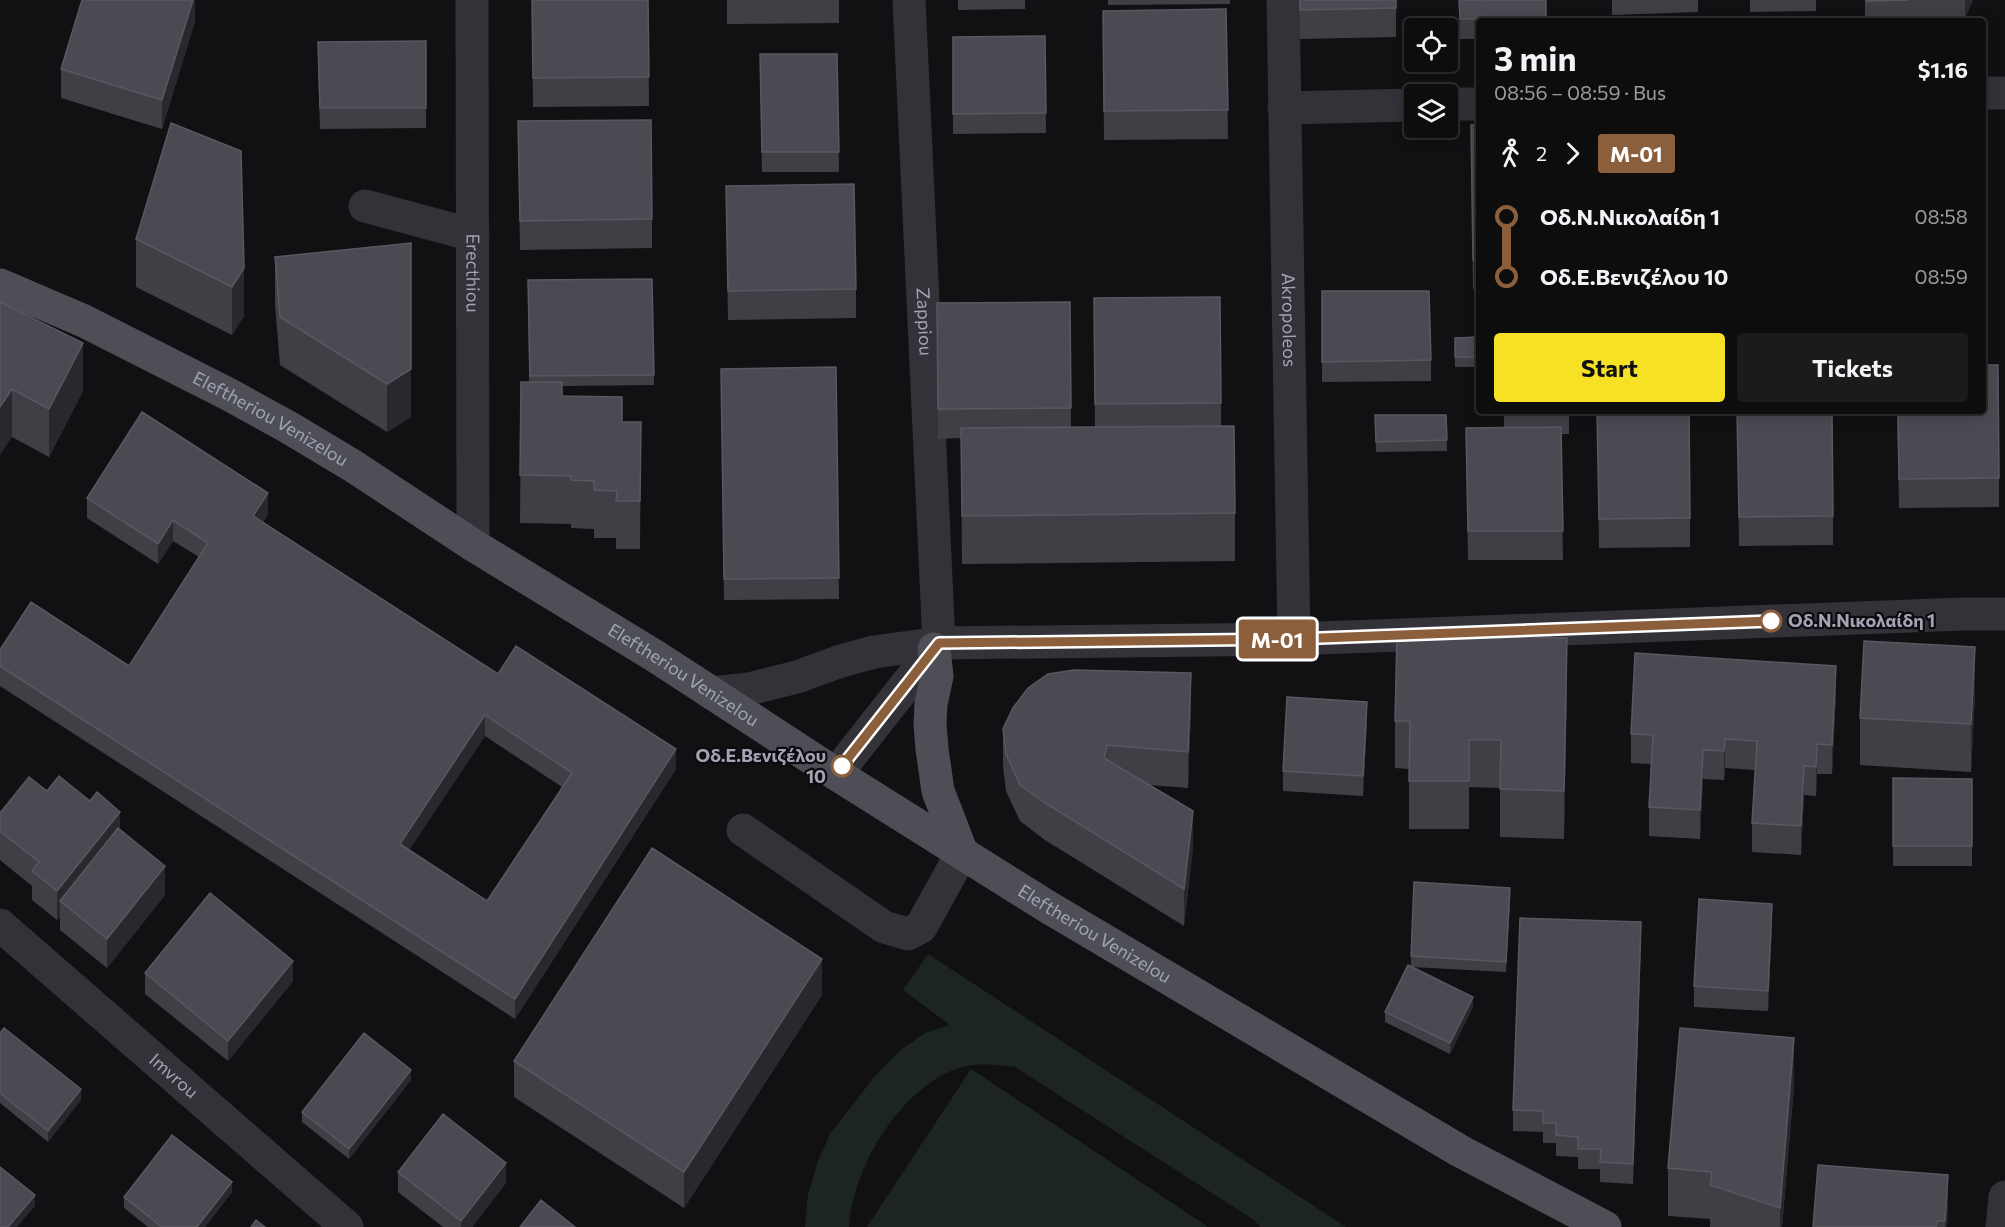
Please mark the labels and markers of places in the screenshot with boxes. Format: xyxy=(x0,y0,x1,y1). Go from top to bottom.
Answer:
place label: Οδ.Ν.Νικολαίδη 1 xyxy=(1788,609,1935,631)
marker: Οδ.Ν.Νικολαίδη 1 xyxy=(1760,610,1782,632)
place label: Οδ.Ε.Βενιζέλου 10 xyxy=(696,744,826,787)
marker: Οδ.Ε.Βενιζέλου 10 xyxy=(831,755,853,777)

